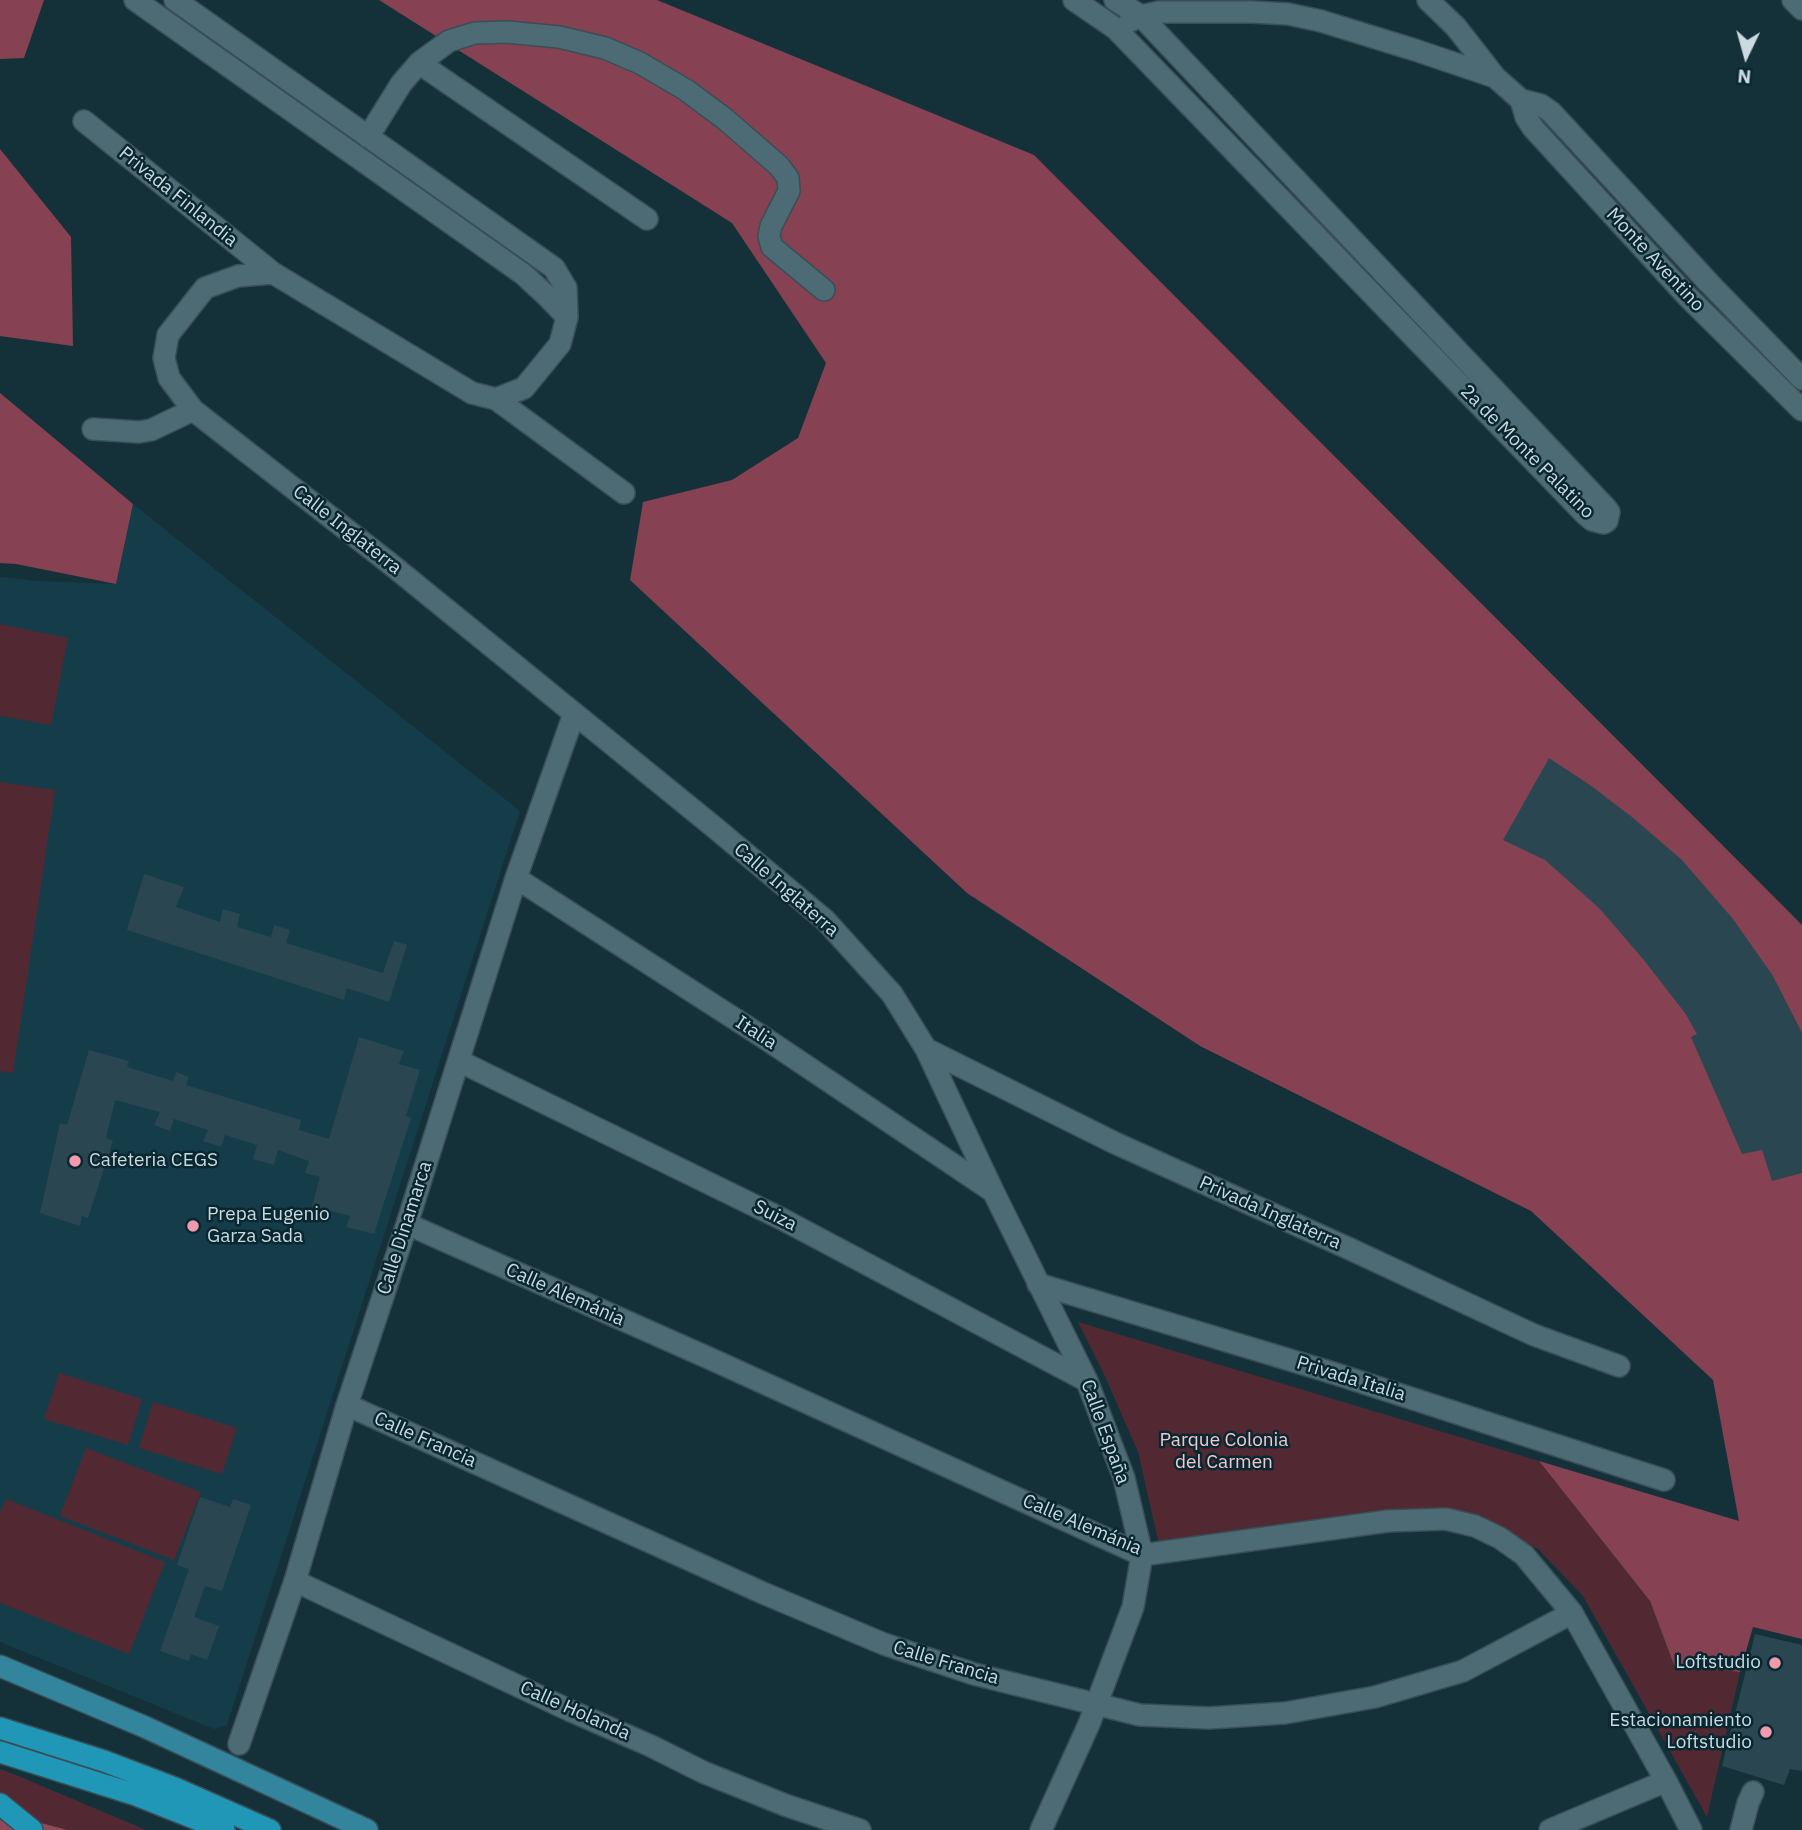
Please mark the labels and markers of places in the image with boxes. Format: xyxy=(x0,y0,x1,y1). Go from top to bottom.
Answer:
place label: Cafeteria CEGS xyxy=(89,1150,218,1172)
marker: Cafeteria CEGS xyxy=(67,1153,83,1169)
place label: Prepa Eugenio Garza Sada xyxy=(207,1204,330,1248)
marker: Prepa Eugenio Garza Sada xyxy=(185,1218,201,1234)
place label: Loftstudio xyxy=(1675,1652,1761,1674)
marker: Loftstudio xyxy=(1767,1655,1783,1671)
place label: Estacionamiento Loftstudio xyxy=(1609,1710,1752,1754)
marker: Estacionamiento Loftstudio xyxy=(1758,1724,1774,1740)

